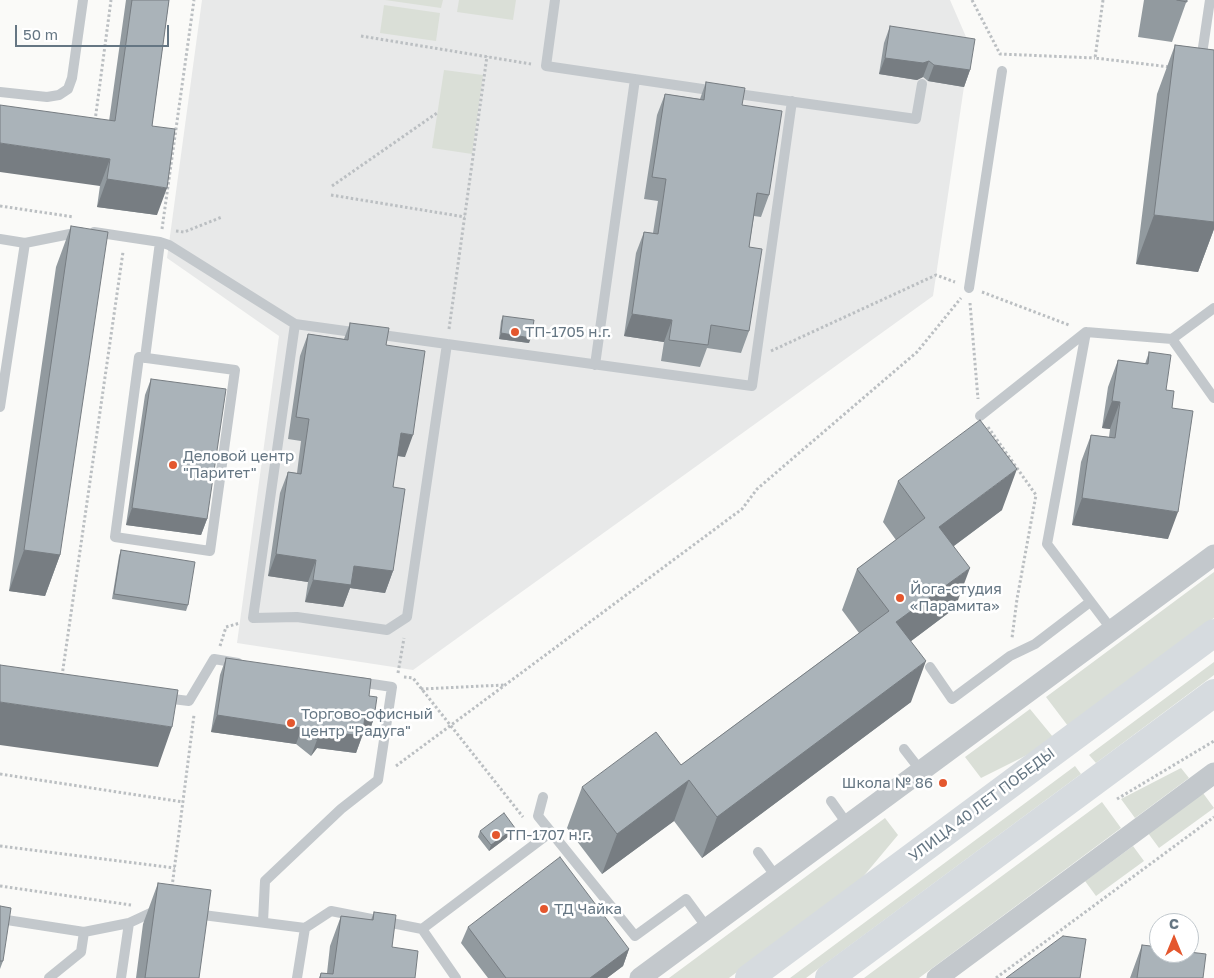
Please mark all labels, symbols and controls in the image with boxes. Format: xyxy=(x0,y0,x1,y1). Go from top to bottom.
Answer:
scale bar xyxy=(18,15,171,47)
text: 50 m xyxy=(23,25,58,43)
place label: ТП-1705 н.г. xyxy=(525,323,611,341)
marker: ТП-1705 н.г. xyxy=(509,326,521,338)
place label: Деловой центр "Паритет" xyxy=(183,447,294,482)
marker: Деловой центр "Паритет" xyxy=(167,459,179,471)
place label: Йога-студия «Парамита» xyxy=(910,580,1002,615)
marker: Йога-студия «Парамита» xyxy=(894,592,906,604)
place label: Торгово-офисный центр "Радуга" xyxy=(301,705,433,740)
marker: Торгово-офисный центр "Радуга" xyxy=(285,717,297,729)
street label: УЛИЦА 40 ЛЕТ ПОБЕДЫ xyxy=(905,744,1059,866)
place label: Школа № 86 xyxy=(842,774,933,792)
marker: Школа № 86 xyxy=(937,777,949,789)
place label: ТП-1707 н.г. xyxy=(506,826,591,844)
marker: ТП-1707 н.г. xyxy=(490,829,502,841)
place label: ТД Чайка xyxy=(554,900,622,918)
marker: ТД Чайка xyxy=(538,903,550,915)
north arrow xyxy=(1149,913,1199,963)
text: С xyxy=(1169,915,1179,932)

